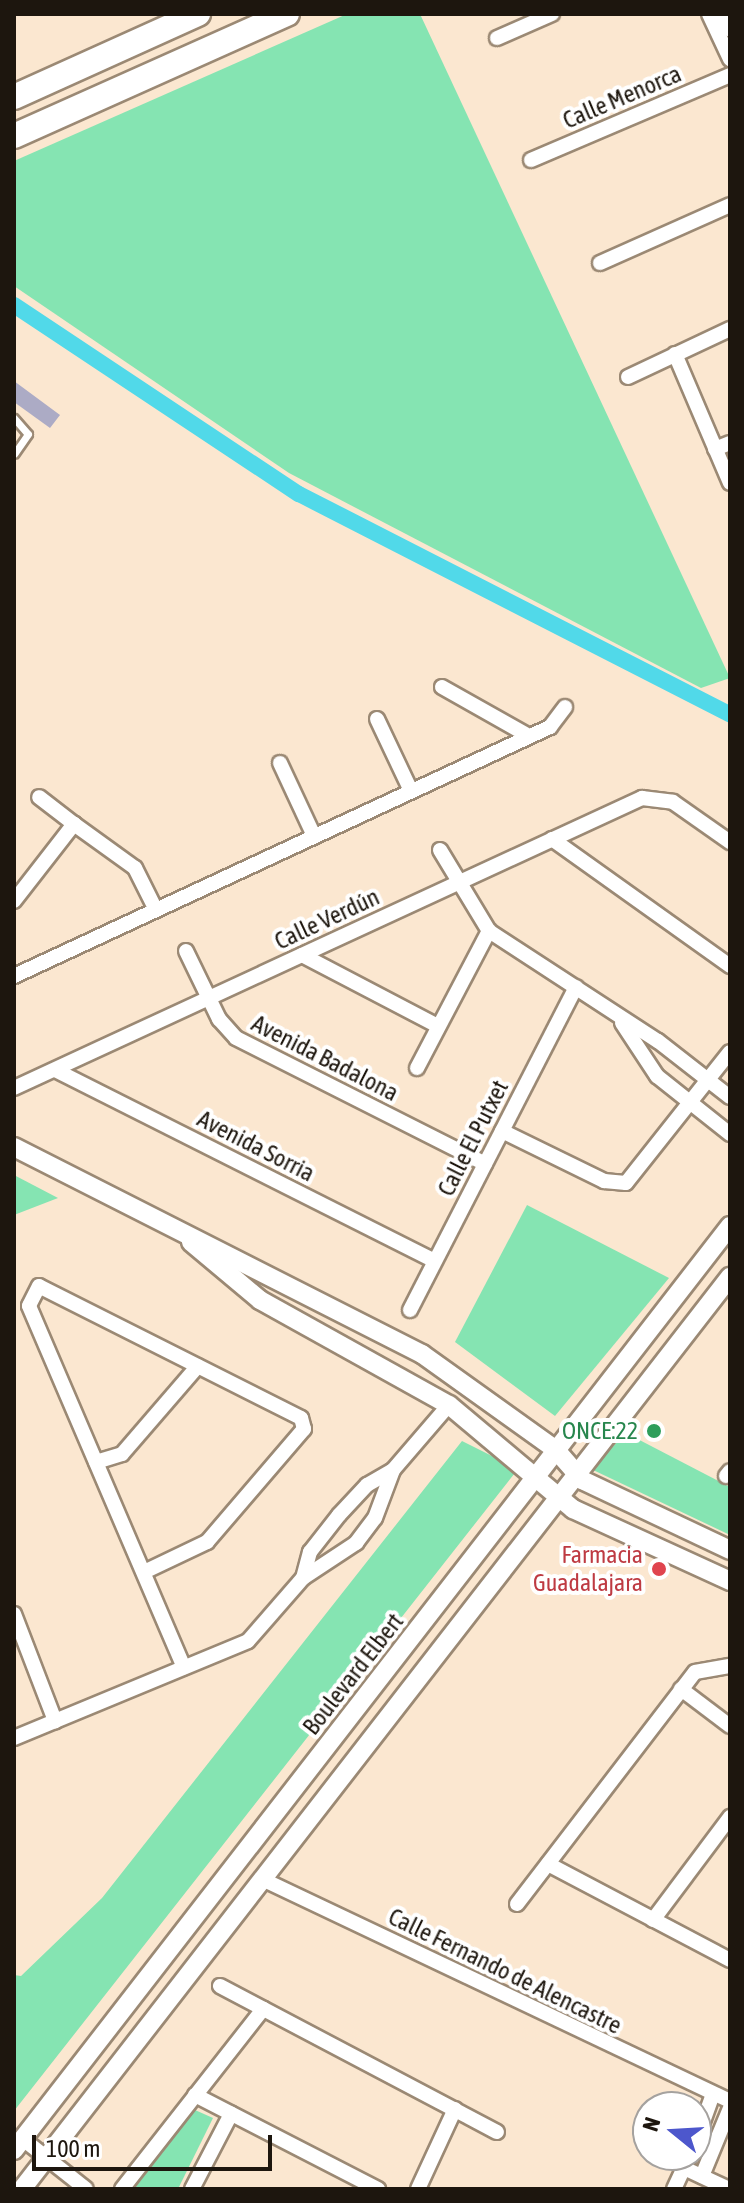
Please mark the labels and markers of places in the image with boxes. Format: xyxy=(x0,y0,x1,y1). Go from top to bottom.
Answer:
place label: ONCE:22 xyxy=(562,1417,638,1445)
marker: ONCE:22 xyxy=(645,1422,663,1440)
place label: Farmacia Guadalajara xyxy=(533,1541,643,1597)
marker: Farmacia Guadalajara xyxy=(650,1560,668,1578)

